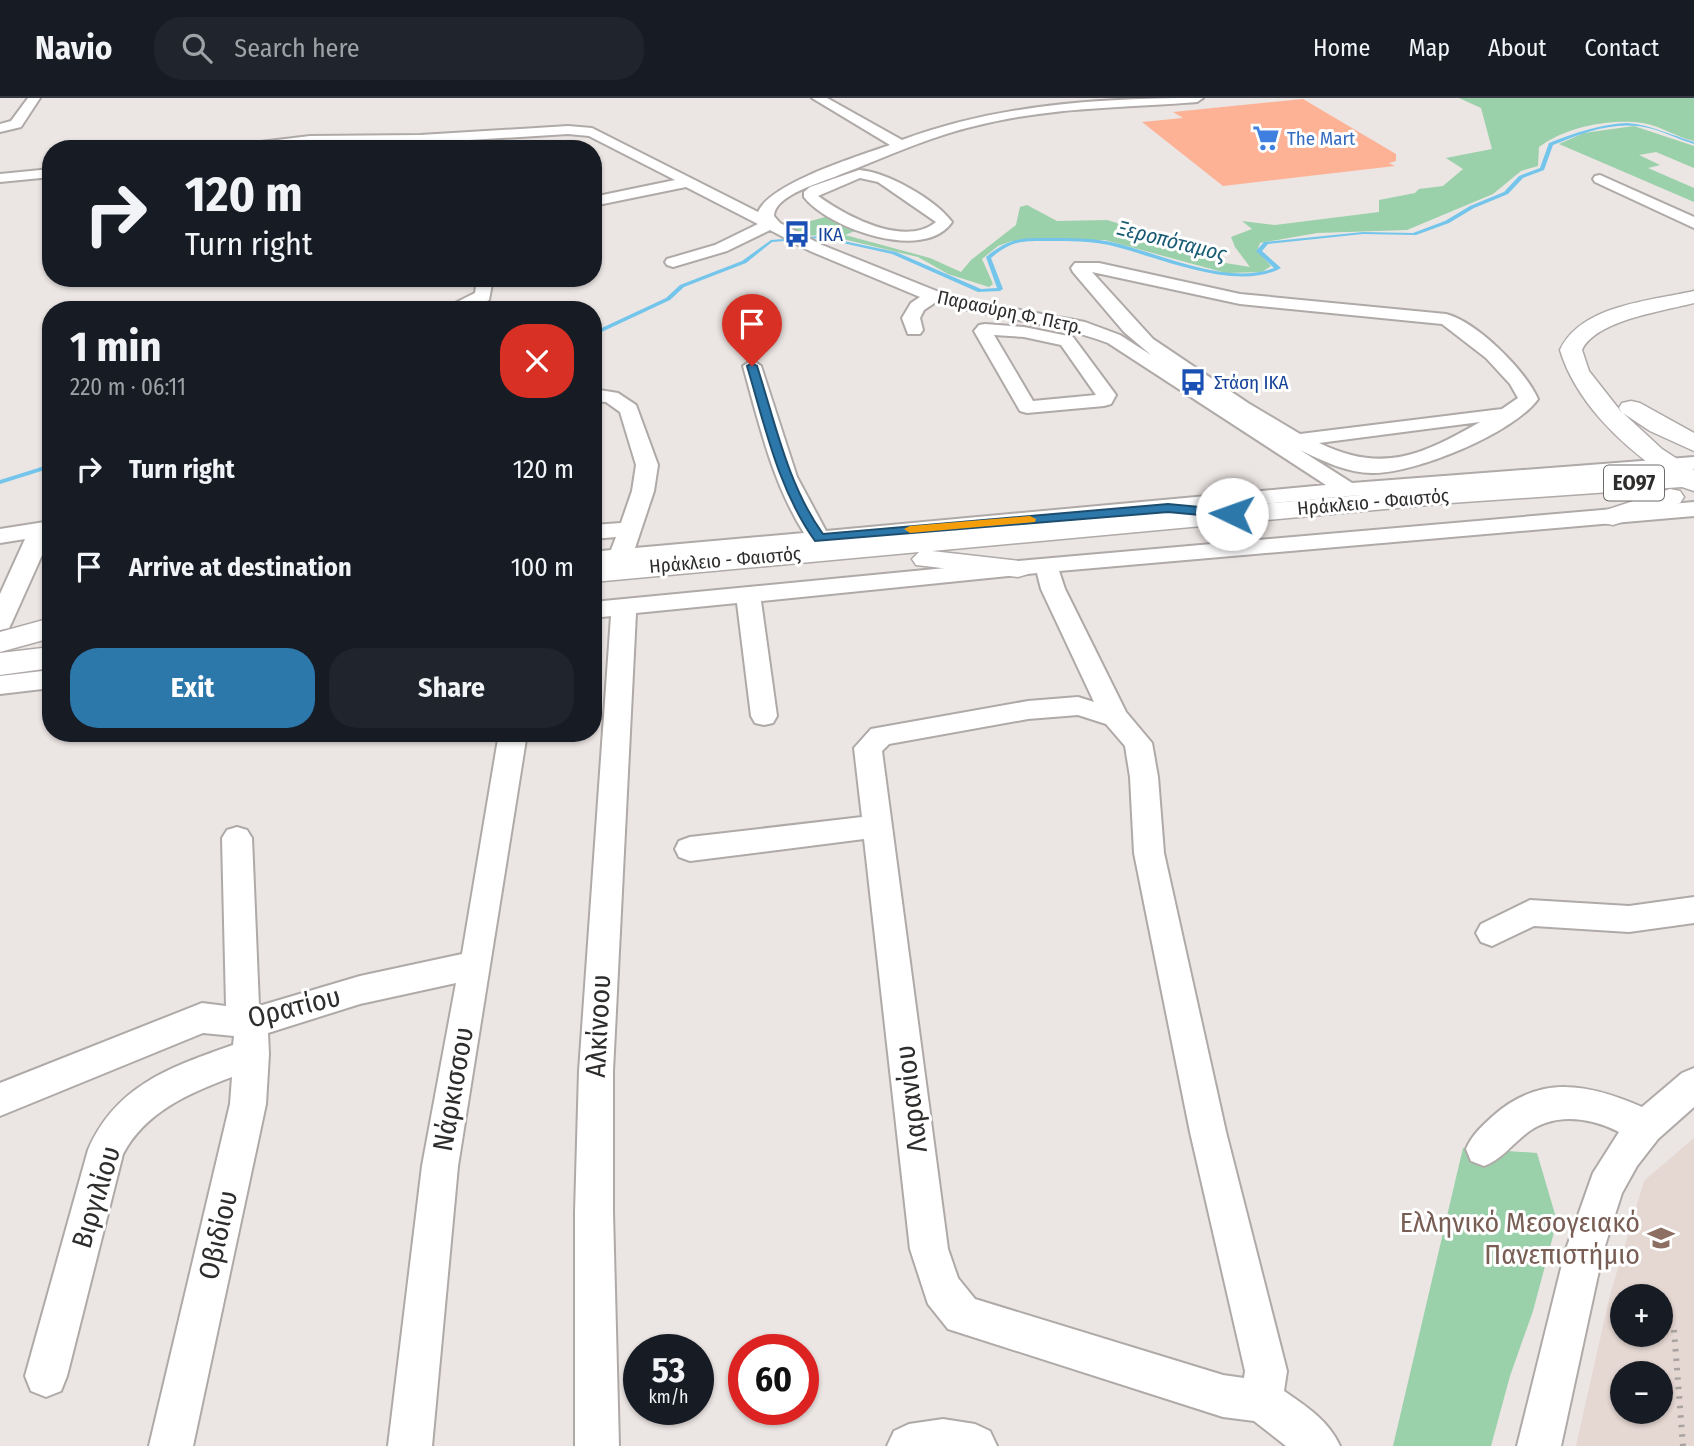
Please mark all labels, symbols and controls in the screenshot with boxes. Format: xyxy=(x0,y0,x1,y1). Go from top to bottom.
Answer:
search box xyxy=(154,17,644,80)
text: Navio xyxy=(35,28,112,68)
icon: search xyxy=(178,29,216,67)
text: Search here xyxy=(234,33,360,64)
text: Home xyxy=(1313,34,1370,62)
text: Map xyxy=(1408,34,1450,62)
text: About xyxy=(1488,34,1546,62)
text: Contact xyxy=(1584,34,1659,62)
supermarket icon: The Mart xyxy=(1251,123,1281,153)
place label: The Mart xyxy=(1287,127,1356,150)
text: 120 m xyxy=(185,165,303,224)
icon: right xyxy=(70,168,161,259)
water label: Ξεροπόταμος xyxy=(1115,215,1230,267)
bus stop icon: IKA xyxy=(782,219,812,249)
place label: IKA xyxy=(818,223,843,246)
text: Turn right xyxy=(185,225,312,263)
street label: Παρασύρη Φ. Πετρ. xyxy=(935,285,1085,339)
pin xyxy=(722,294,782,366)
icon: arrive xyxy=(733,305,771,343)
text: 1 min xyxy=(70,322,161,372)
button: close xyxy=(500,324,574,398)
bus stop icon: Στάση ΙΚΑ xyxy=(1178,367,1208,397)
place label: Στάση ΙΚΑ xyxy=(1214,371,1289,394)
text: 220 m · 06:11 xyxy=(70,373,186,401)
icon: right xyxy=(70,450,108,488)
text: Turn right xyxy=(129,454,235,485)
text: 120 m xyxy=(513,454,574,485)
road number: ΕΟ97 xyxy=(1604,466,1664,500)
position arrow xyxy=(1195,477,1269,551)
street label: Ηράκλειο - Φαιστός xyxy=(1296,484,1450,520)
street label: Ηράκλειο - Φαιστός xyxy=(648,542,802,578)
icon: arrive xyxy=(70,548,108,586)
text: Arrive at destination xyxy=(129,552,352,583)
text: 100 m xyxy=(511,552,574,583)
button: Exit xyxy=(70,648,315,728)
button: Share xyxy=(329,648,574,728)
street label: Αλκίνοου xyxy=(579,974,617,1078)
street label: Ορατίου xyxy=(244,980,344,1034)
street label: Νάρκισσου xyxy=(426,1024,480,1154)
street label: Λαρανίου xyxy=(888,1043,934,1155)
street label: Βιργιλίου xyxy=(65,1142,127,1252)
street label: Οβιδίου xyxy=(192,1187,244,1283)
place label: Ελληνικό Μεσογειακό Πανεπιστήμιο xyxy=(1400,1206,1640,1271)
school or university icon: Ελληνικό Μεσογειακό Πανεπιστήμιο xyxy=(1646,1223,1676,1253)
map controls xyxy=(1610,1284,1673,1424)
button: + xyxy=(1610,1284,1673,1347)
speed limit sign: 60 xyxy=(728,1334,819,1425)
text: 53 xyxy=(652,1349,685,1391)
button: − xyxy=(1610,1361,1673,1424)
text: km/h xyxy=(648,1386,689,1408)

